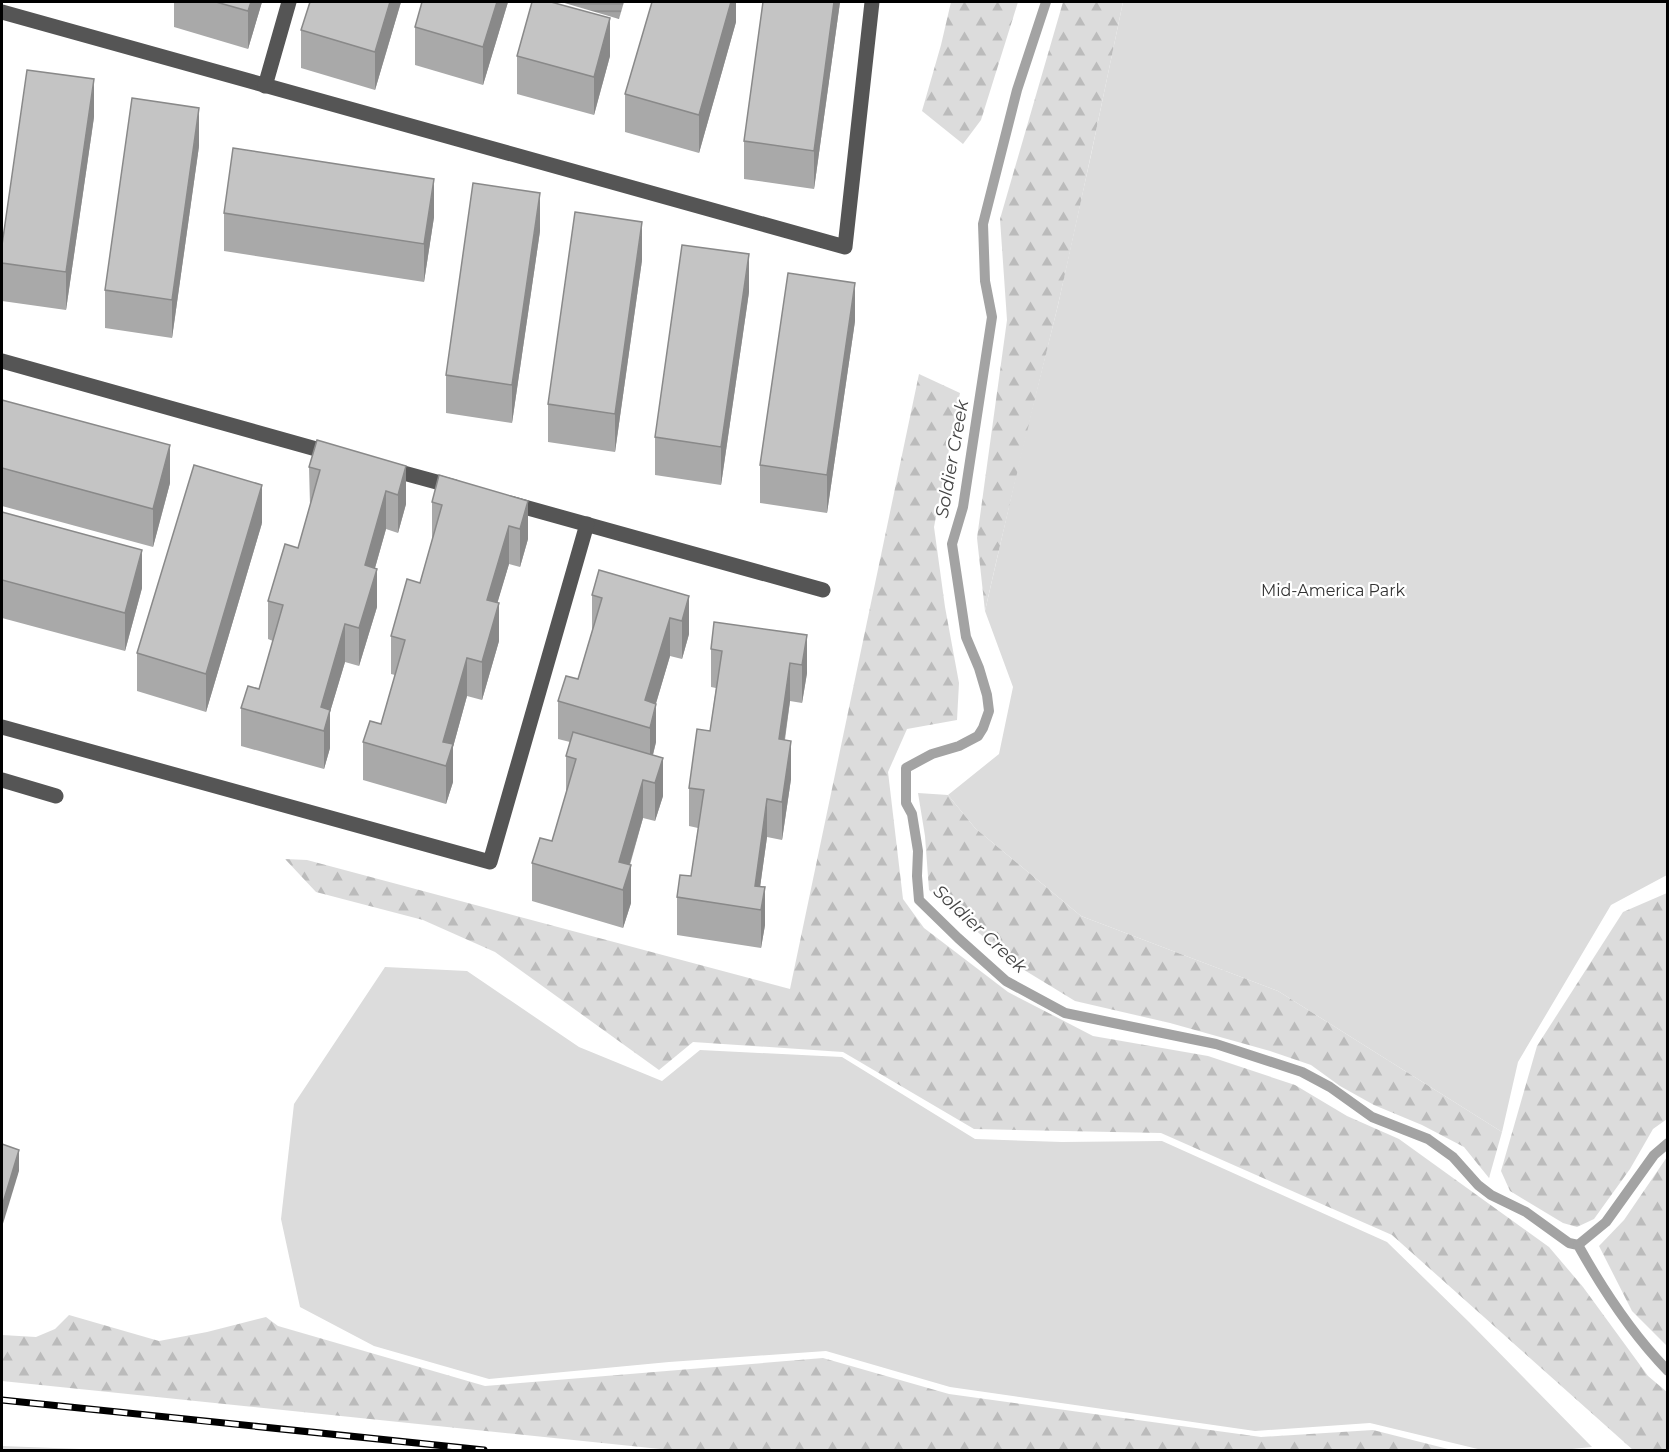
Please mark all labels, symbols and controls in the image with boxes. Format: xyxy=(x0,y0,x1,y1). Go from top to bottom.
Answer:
water label: Soldier Creek xyxy=(931,397,973,520)
park label: Mid-America Park xyxy=(1261,581,1406,600)
water label: Soldier Creek xyxy=(929,880,1032,979)

